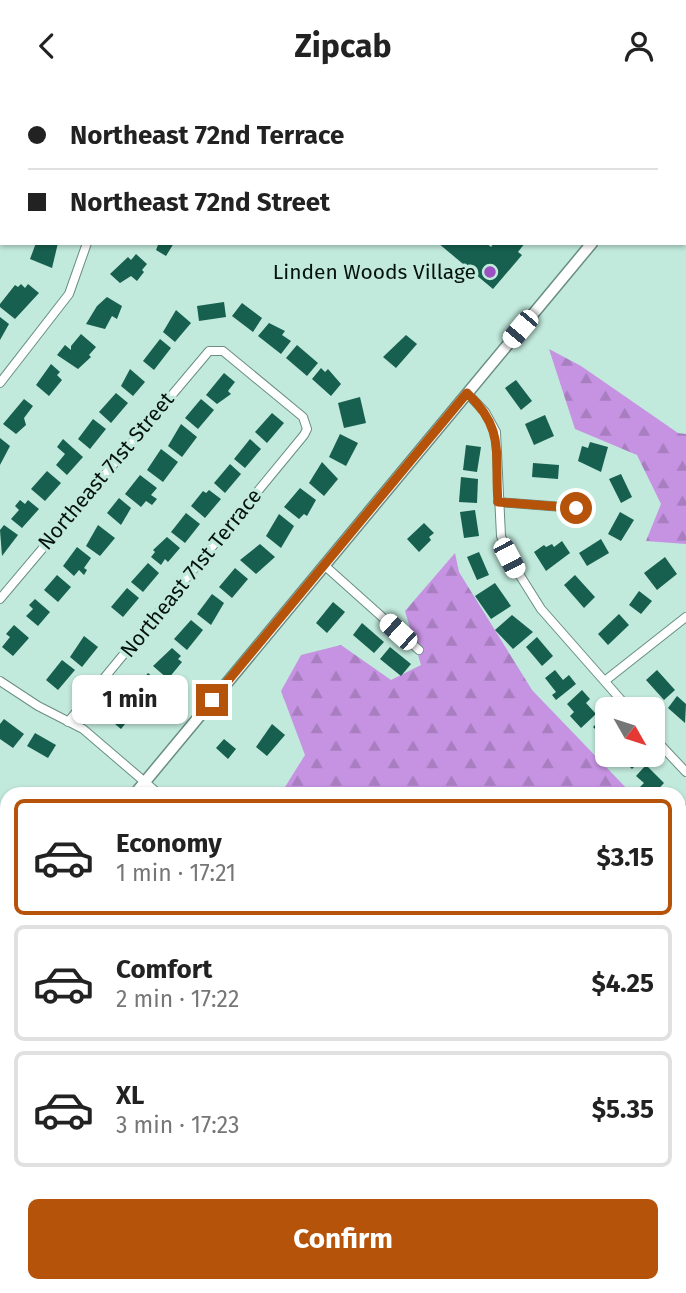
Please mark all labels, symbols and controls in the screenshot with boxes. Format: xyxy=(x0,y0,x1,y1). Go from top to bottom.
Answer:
icon: back xyxy=(28,27,66,65)
text: Zipcab xyxy=(294,27,392,65)
icon: person xyxy=(620,27,658,65)
text: Northeast 72nd Terrace xyxy=(70,120,344,151)
text: Northeast 72nd Street xyxy=(70,187,330,218)
place label: Linden Woods Village xyxy=(273,259,476,285)
marker: Linden Woods Village xyxy=(482,264,498,280)
car xyxy=(499,306,542,352)
street label: Northeast 71st Street xyxy=(32,386,180,555)
street label: Northeast 71st Terrace xyxy=(115,483,267,663)
route start xyxy=(560,492,592,524)
car xyxy=(490,535,529,581)
car xyxy=(376,610,421,654)
callout: 1 min xyxy=(72,675,188,725)
route end xyxy=(196,684,228,716)
text: 1 min xyxy=(102,685,158,713)
north arrow xyxy=(595,697,665,767)
map controls xyxy=(595,697,665,767)
icon: car xyxy=(32,826,95,889)
text: Economy xyxy=(116,828,222,859)
text: $3.15 xyxy=(597,842,654,873)
text: 1 min · 17:21 xyxy=(116,859,236,887)
icon: car xyxy=(32,952,95,1015)
text: Comfort xyxy=(116,954,212,985)
text: $4.25 xyxy=(591,968,654,999)
text: 2 min · 17:22 xyxy=(116,985,239,1013)
icon: car xyxy=(32,1078,95,1141)
text: XL xyxy=(116,1080,144,1111)
text: $5.35 xyxy=(592,1094,654,1125)
text: 3 min · 17:23 xyxy=(116,1111,239,1139)
button: Confirm xyxy=(28,1199,658,1279)

